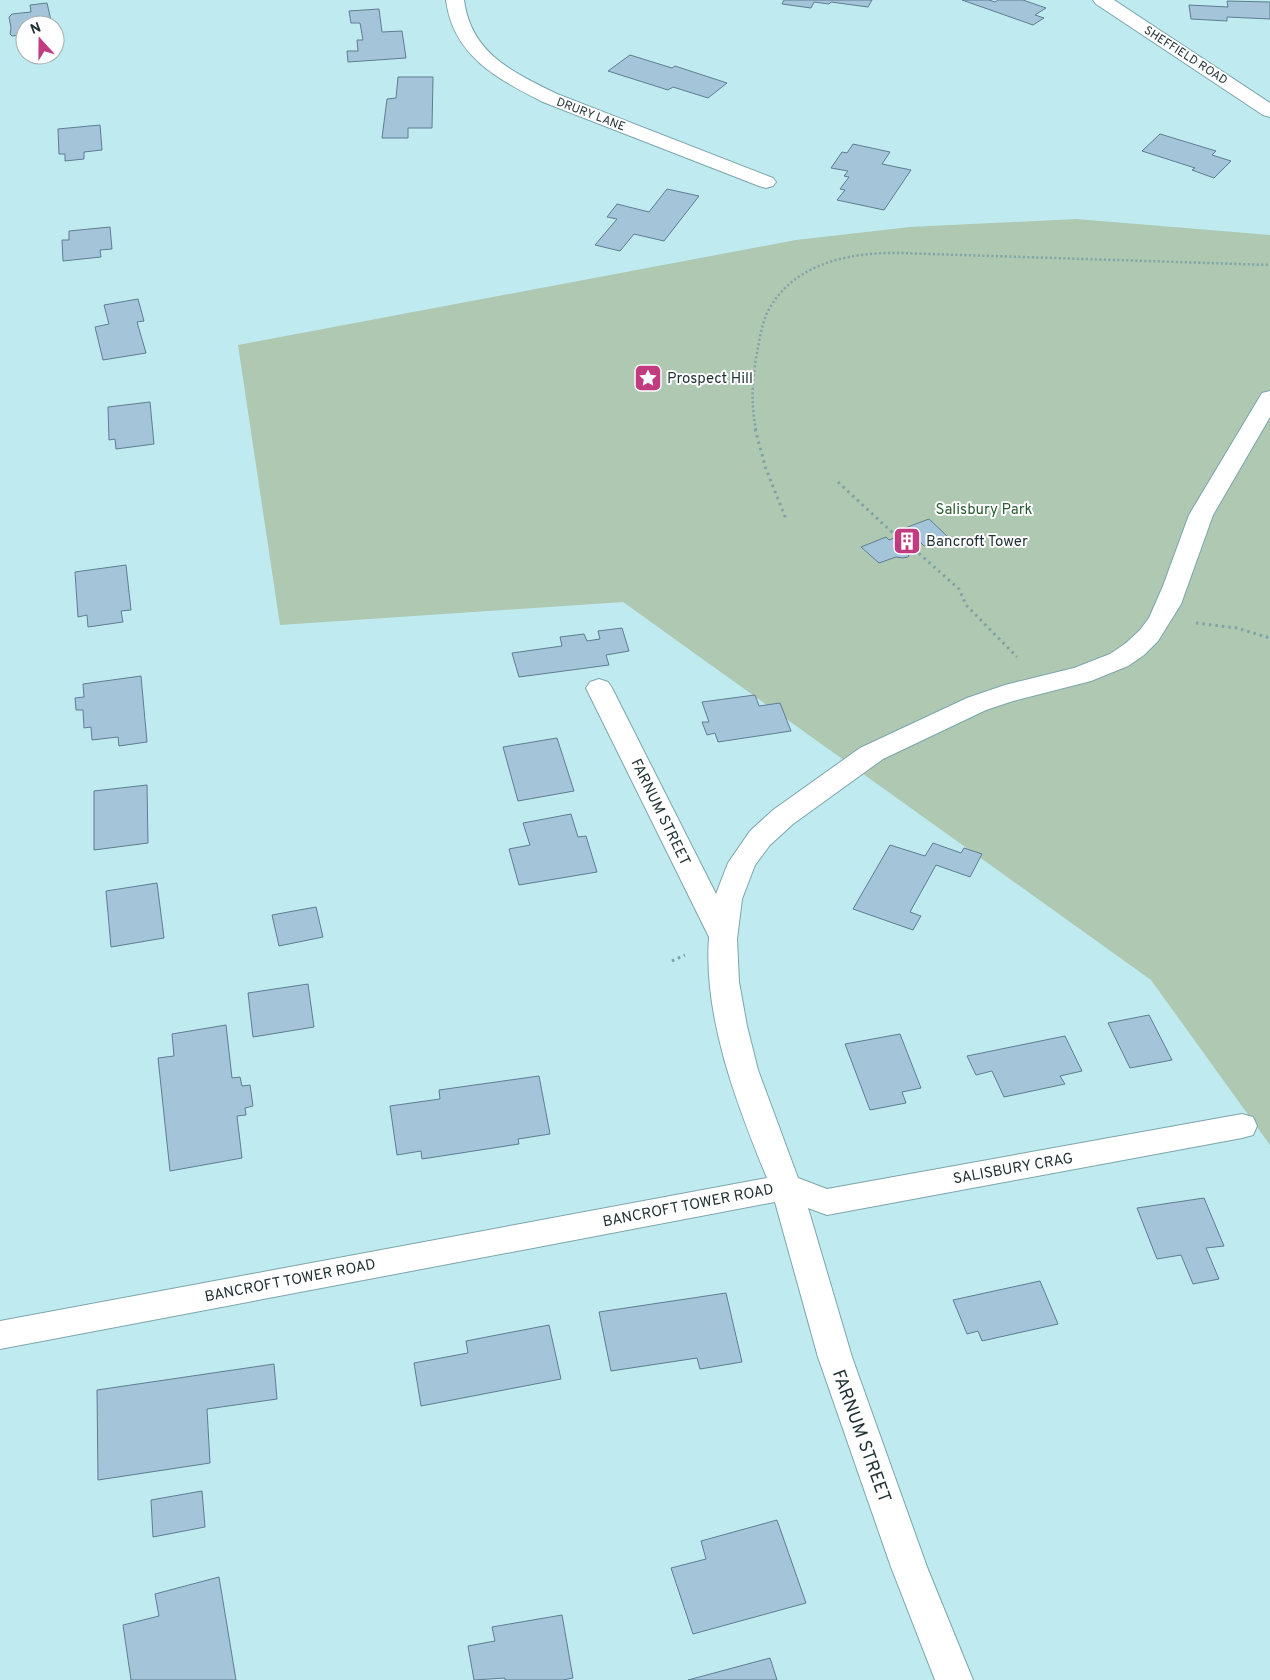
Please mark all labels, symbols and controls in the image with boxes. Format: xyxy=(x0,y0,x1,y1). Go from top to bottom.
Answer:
north arrow xyxy=(15,15,65,65)
text: N xyxy=(28,20,44,39)
street label: SHEFFIELD ROAD xyxy=(1141,23,1230,89)
street label: DRURY LANE xyxy=(554,94,627,135)
place icon: Prospect Hill xyxy=(633,363,663,393)
place label: Prospect Hill xyxy=(667,370,753,389)
park label: Salisbury Park xyxy=(935,501,1033,520)
building icon: Bancroft Tower xyxy=(892,526,922,556)
place label: Bancroft Tower xyxy=(926,533,1028,552)
street label: FARNUM STREET xyxy=(626,756,694,869)
street label: SALISBURY CRAG xyxy=(952,1150,1075,1189)
street label: BANCROFT TOWER ROAD xyxy=(601,1181,775,1232)
street label: BANCROFT TOWER ROAD xyxy=(203,1256,377,1307)
street label: FARNUM STREET xyxy=(826,1367,895,1506)

